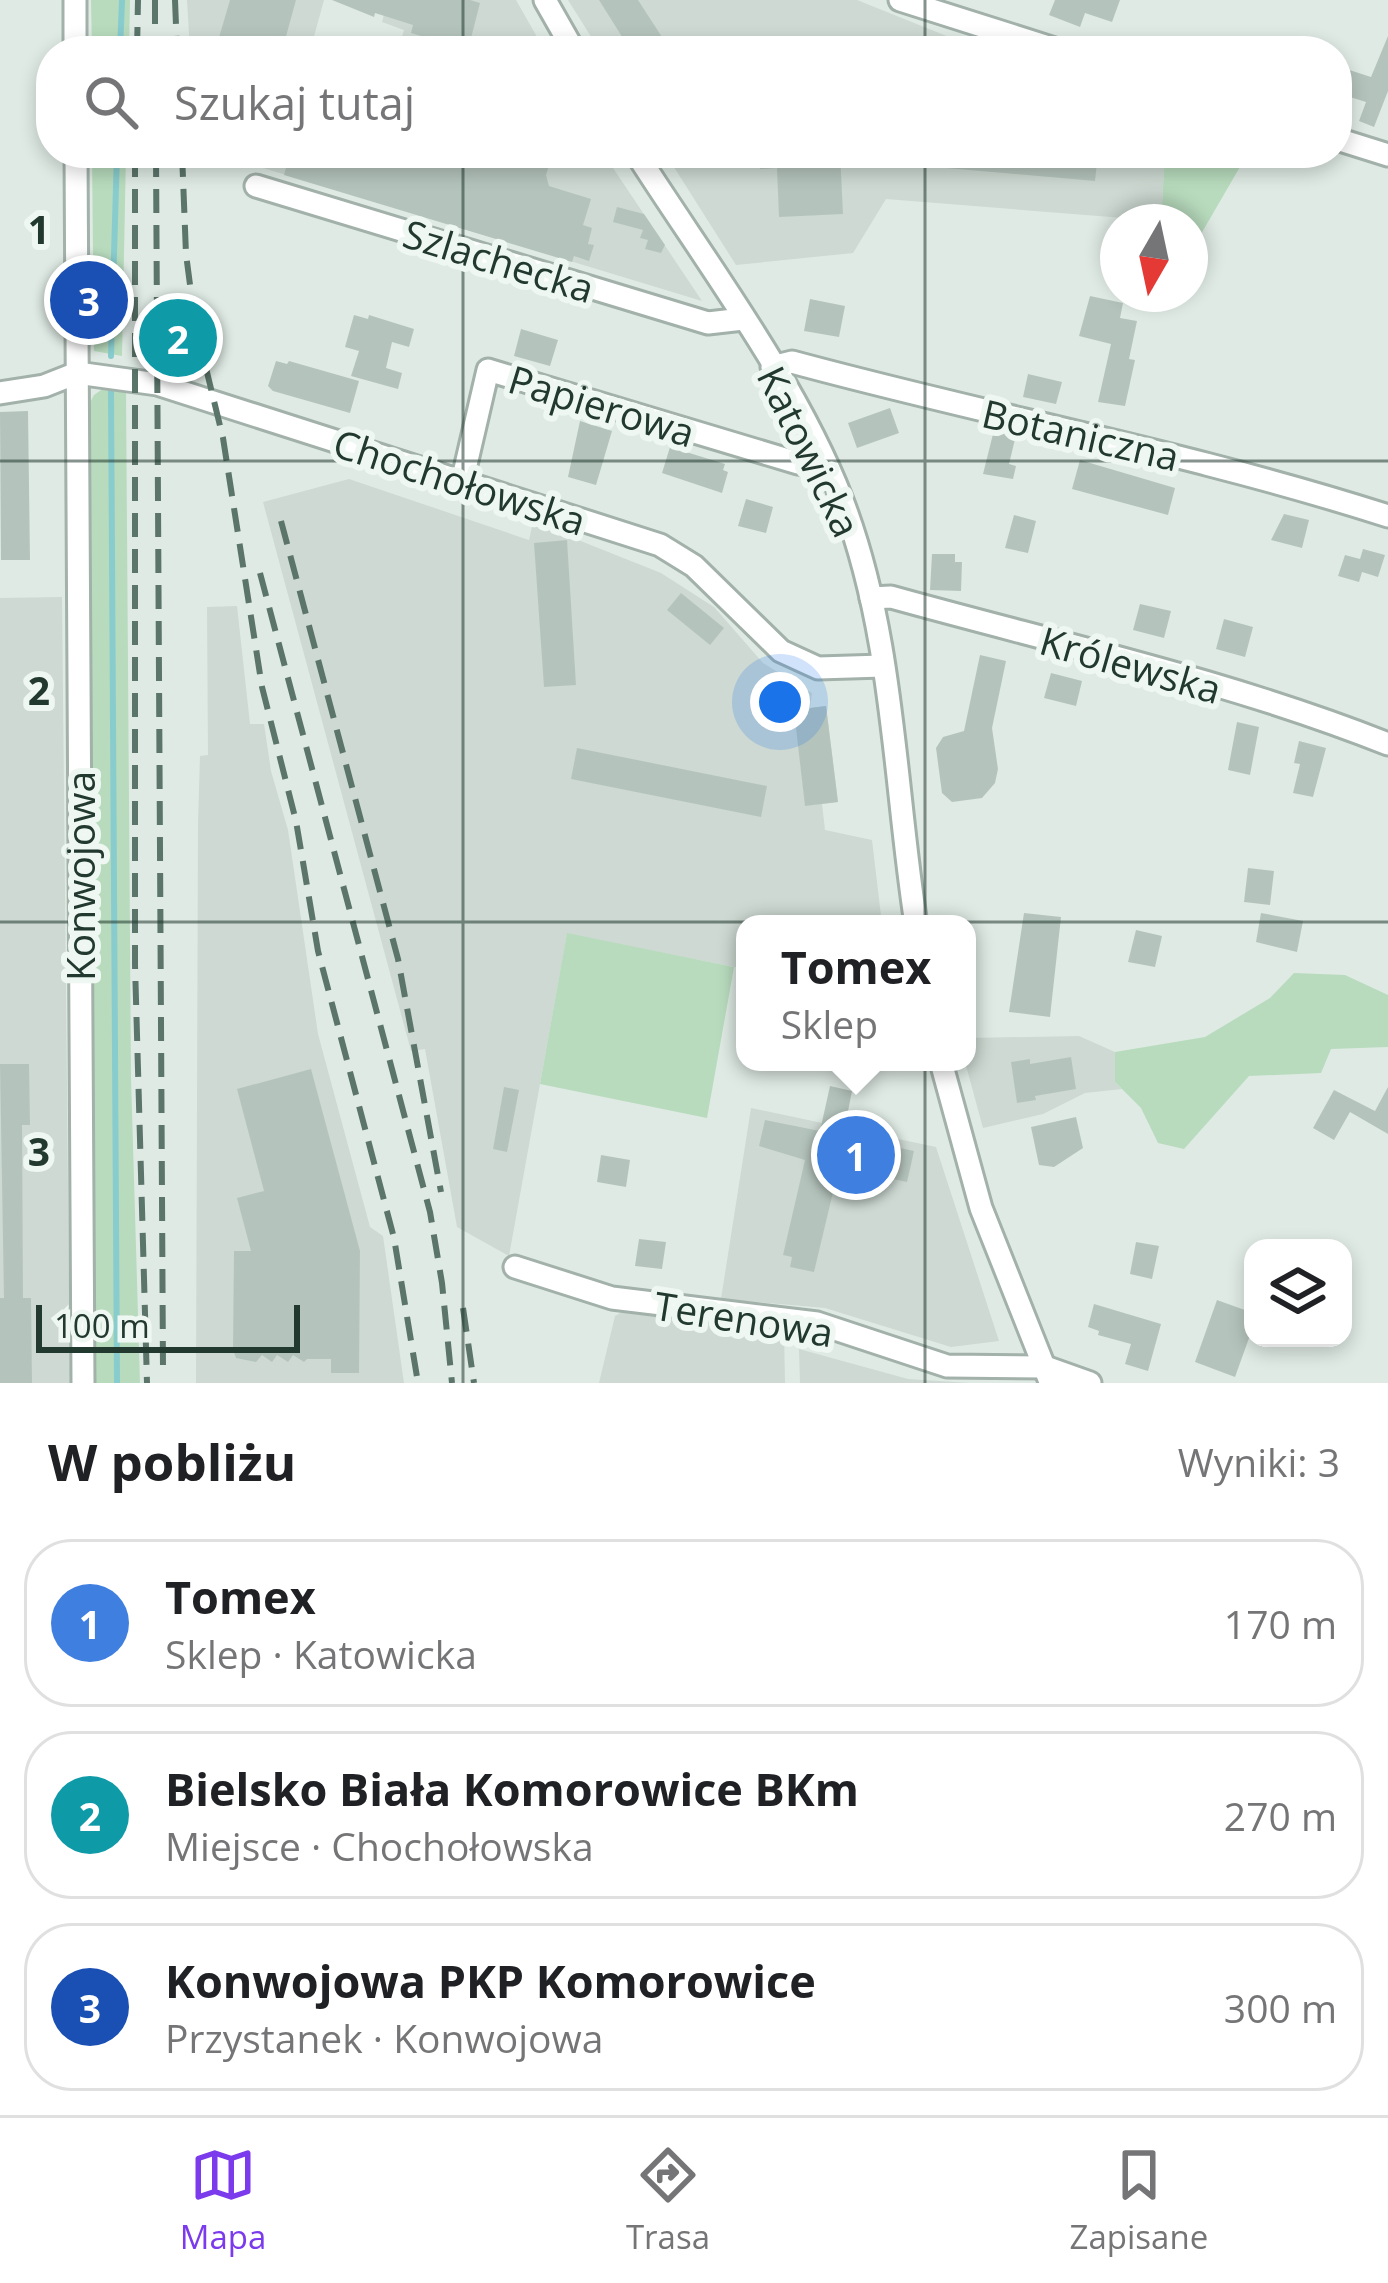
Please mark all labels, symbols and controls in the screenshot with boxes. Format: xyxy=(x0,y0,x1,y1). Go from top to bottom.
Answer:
search box xyxy=(36,36,1352,168)
icon: search xyxy=(78,69,144,135)
text: Szukaj tutaj xyxy=(174,72,415,133)
text: 1 xyxy=(28,202,50,255)
north arrow xyxy=(1100,204,1208,312)
street label: Szlachecka xyxy=(397,206,601,314)
pin: 3 xyxy=(50,255,128,345)
pin: 2 xyxy=(139,293,217,383)
street label: Papierowa xyxy=(502,352,702,458)
street label: Katowicka xyxy=(746,357,874,545)
street label: Botaniczna xyxy=(977,386,1185,482)
street label: Chochołowska xyxy=(327,415,593,547)
street label: Królewska xyxy=(1034,613,1228,715)
text: 2 xyxy=(28,663,50,716)
your location xyxy=(750,672,810,732)
street label: Konwojowa xyxy=(53,771,106,981)
popup xyxy=(736,915,976,1071)
text: Tomex xyxy=(781,936,931,997)
text: Sklep xyxy=(781,997,878,1050)
pin: 1 xyxy=(817,1110,895,1200)
text: 3 xyxy=(28,1124,50,1177)
map controls xyxy=(1244,1239,1352,1347)
button: layers xyxy=(1244,1239,1352,1347)
street label: Terenowa xyxy=(651,1278,837,1358)
scale bar xyxy=(36,1299,300,1352)
text: 100 m xyxy=(54,1303,150,1348)
text: W pobliżu xyxy=(48,1426,296,1496)
text: Wyniki: 3 xyxy=(1178,1435,1340,1488)
text: Tomex xyxy=(165,1566,316,1627)
text: 1 xyxy=(79,1597,101,1650)
text: 170 m xyxy=(1224,1597,1337,1650)
text: Sklep · Katowicka xyxy=(165,1627,477,1680)
text: Bielsko Biała Komorowice BKm xyxy=(165,1758,859,1819)
text: 2 xyxy=(79,1789,101,1842)
text: 270 m xyxy=(1224,1789,1337,1842)
text: Miejsce · Chochołowska xyxy=(165,1819,594,1872)
text: Konwojowa PKP Komorowice xyxy=(165,1950,816,2011)
text: 3 xyxy=(79,1981,101,2034)
text: 300 m xyxy=(1224,1981,1337,2034)
text: Przystanek · Konwojowa xyxy=(165,2011,603,2064)
tab: Mapa xyxy=(180,2142,266,2259)
tab: Trasa xyxy=(626,2142,710,2259)
tab: Zapisane xyxy=(1070,2142,1208,2259)

